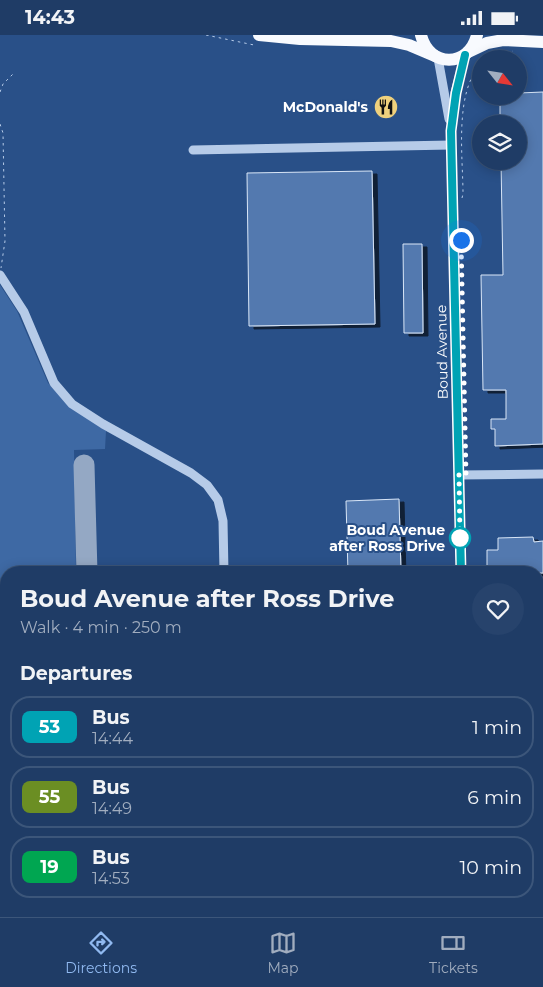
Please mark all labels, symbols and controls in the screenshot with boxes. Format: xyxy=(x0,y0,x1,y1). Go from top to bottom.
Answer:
text: 14:43 xyxy=(25,6,75,29)
north arrow xyxy=(472,50,528,105)
map controls xyxy=(472,50,527,170)
restaurant icon: McDonald's xyxy=(373,94,399,120)
place label: McDonald's xyxy=(283,98,369,116)
button: layers xyxy=(472,115,527,170)
your location xyxy=(449,228,474,253)
street label: Boud Avenue xyxy=(432,304,452,400)
place label: Boud Avenue after Ross Drive xyxy=(329,521,445,555)
marker: Boud Avenue after Ross Drive xyxy=(449,527,471,549)
button: heart xyxy=(472,583,524,635)
text: Boud Avenue after Ross Drive xyxy=(20,584,394,613)
text: Walk · 4 min · 250 m xyxy=(20,618,182,637)
text: Departures xyxy=(20,662,132,685)
text: Bus xyxy=(92,706,130,729)
text: 53 xyxy=(39,716,60,738)
text: 1 min xyxy=(472,716,522,739)
text: 14:44 xyxy=(92,729,133,748)
text: Bus xyxy=(92,776,130,799)
text: 55 xyxy=(39,786,60,808)
text: 6 min xyxy=(467,786,522,809)
text: 14:49 xyxy=(92,799,132,818)
text: Bus xyxy=(92,846,130,869)
text: 19 xyxy=(40,856,59,878)
text: 10 min xyxy=(459,856,522,879)
text: 14:53 xyxy=(92,869,130,888)
tab: Directions xyxy=(65,929,137,977)
tab: Map xyxy=(267,929,299,977)
tab: Tickets xyxy=(429,929,478,977)

